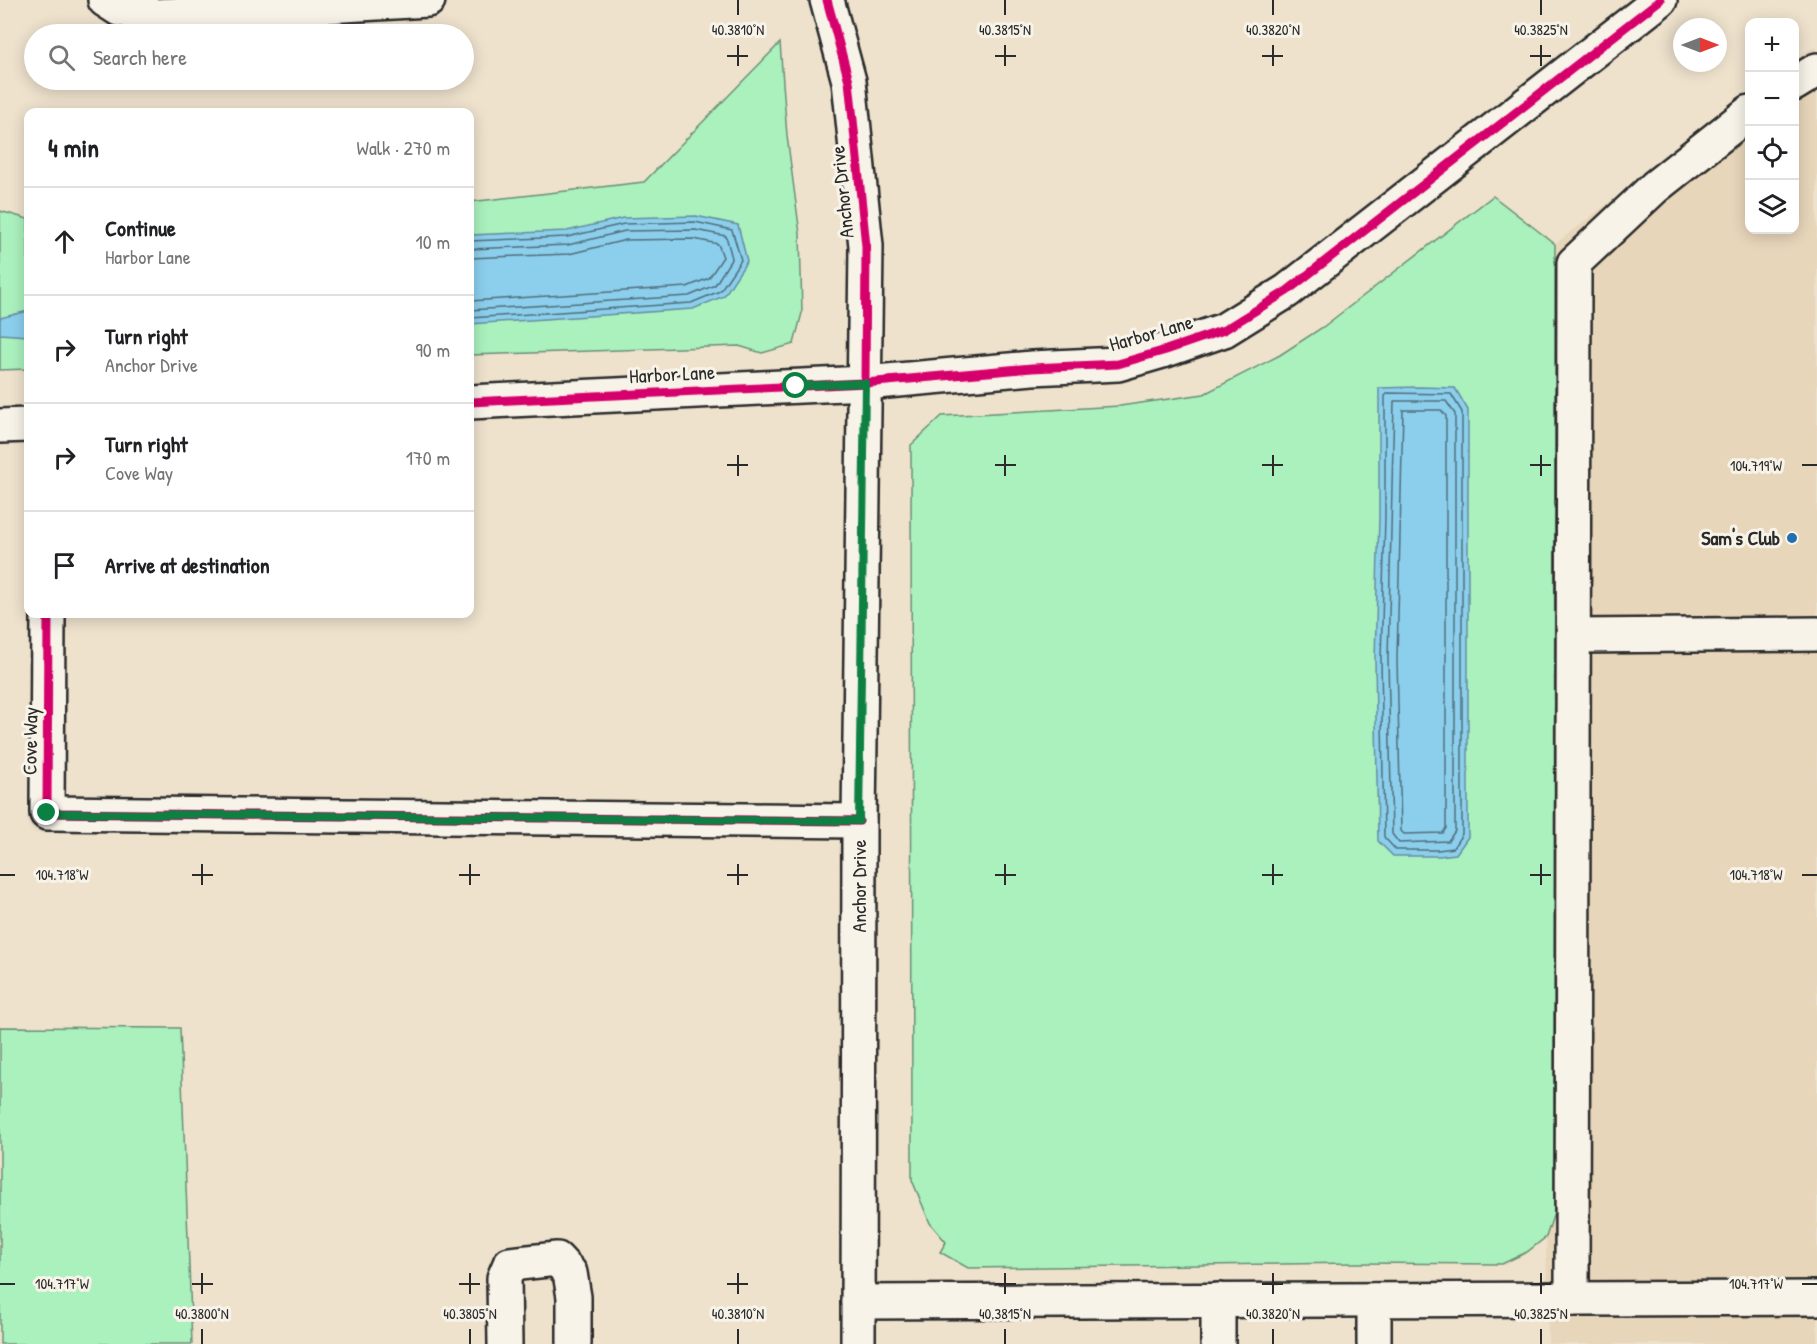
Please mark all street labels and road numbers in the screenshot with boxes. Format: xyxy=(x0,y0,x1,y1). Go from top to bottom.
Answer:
street label: Anchor Drive xyxy=(823,144,860,240)
street label: Harbor Lane xyxy=(1106,308,1196,357)
street label: Harbor Lane xyxy=(628,358,716,389)
street label: Cove Way xyxy=(15,707,44,775)
street label: Anchor Drive xyxy=(845,839,872,932)

